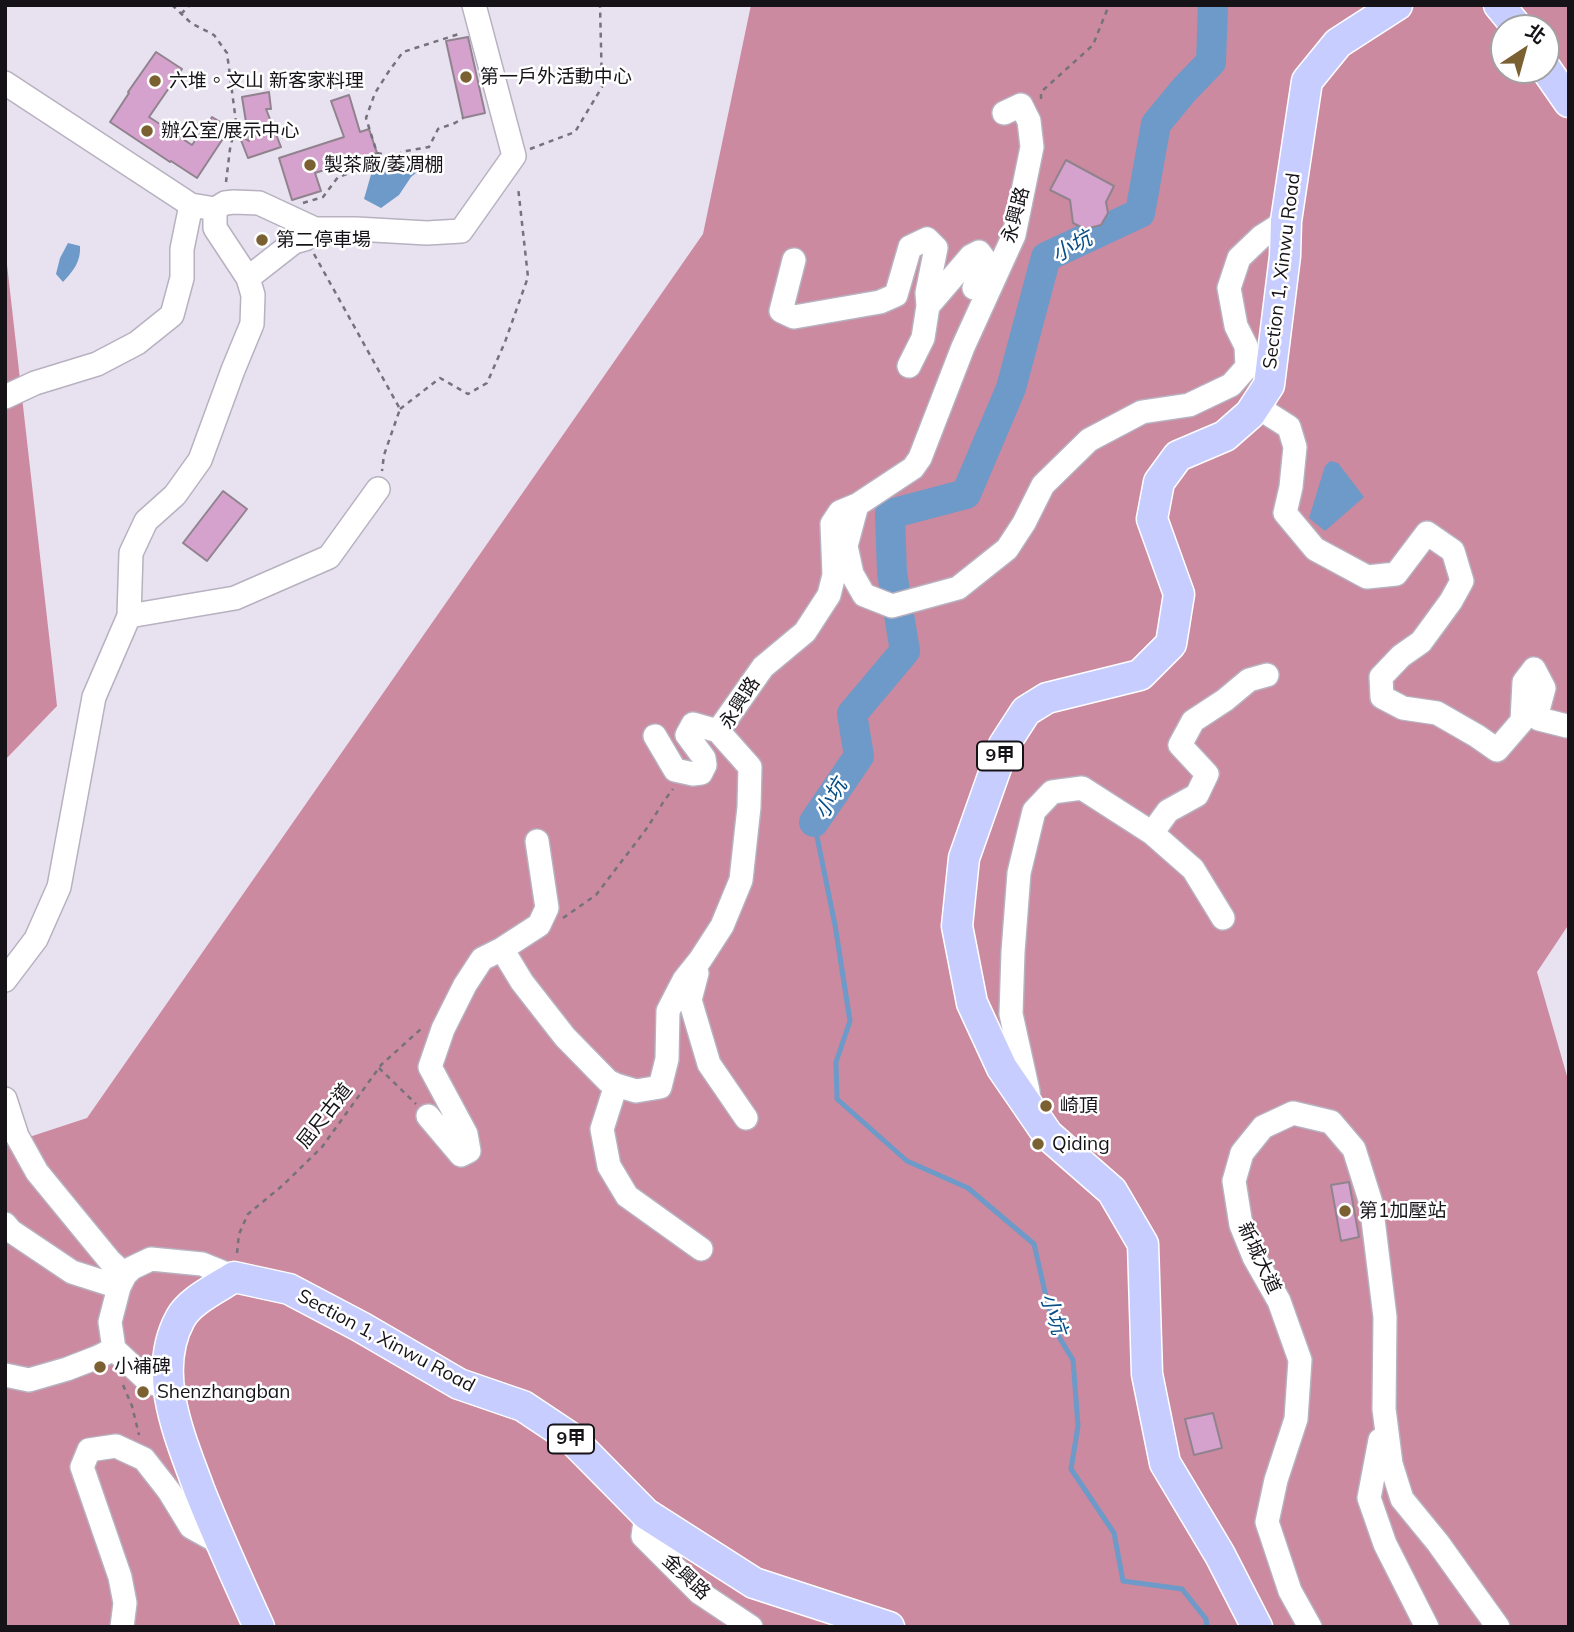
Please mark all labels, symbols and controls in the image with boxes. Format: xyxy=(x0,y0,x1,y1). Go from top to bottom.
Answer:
north arrow xyxy=(1490,14,1560,84)
text: 北 xyxy=(1521,18,1551,49)
place label: 第一戶外活動中心 xyxy=(480,66,632,88)
marker: 第一戶外活動中心 xyxy=(458,69,474,85)
place label: 六堆。文山 新客家料理 xyxy=(169,70,364,92)
marker: 六堆。文山 新客家料理 xyxy=(147,73,163,89)
place label: 辦公室/展示中心 xyxy=(161,120,299,142)
marker: 辦公室/展示中心 xyxy=(139,123,155,139)
place label: 製茶廠/萎凋棚 xyxy=(324,154,443,176)
marker: 製茶廠/萎凋棚 xyxy=(302,157,318,173)
street label: Section 1, Xinwu Road xyxy=(1259,172,1305,370)
street label: 永興路 xyxy=(998,185,1034,245)
water label: 小坑 xyxy=(1048,226,1096,268)
place label: 第二停車場 xyxy=(276,229,371,251)
marker: 第二停車場 xyxy=(254,232,270,248)
street label: 永興路 xyxy=(715,673,765,733)
road number: 9甲 xyxy=(977,742,1023,770)
water label: 小坑 xyxy=(809,775,853,823)
street label: 屈尺古道 xyxy=(293,1079,357,1153)
place label: 崎頂 xyxy=(1060,1095,1098,1117)
marker: 崎頂 xyxy=(1038,1098,1054,1114)
place label: Qiding xyxy=(1052,1133,1110,1155)
marker: Qiding xyxy=(1030,1136,1046,1152)
place label: 第1加壓站 xyxy=(1359,1200,1446,1222)
marker: 第1加壓站 xyxy=(1337,1203,1353,1219)
street label: 新城大道 xyxy=(1233,1219,1285,1297)
street label: Section 1, Xinwu Road xyxy=(294,1285,478,1397)
water label: 小坑 xyxy=(1035,1290,1071,1338)
place label: 小補碑 xyxy=(114,1356,171,1378)
marker: 小補碑 xyxy=(92,1359,108,1375)
place label: Shenzhangban xyxy=(157,1381,290,1403)
marker: Shenzhangban xyxy=(135,1384,151,1400)
road number: 9甲 xyxy=(548,1424,594,1454)
street label: 金興路 xyxy=(657,1549,715,1605)

